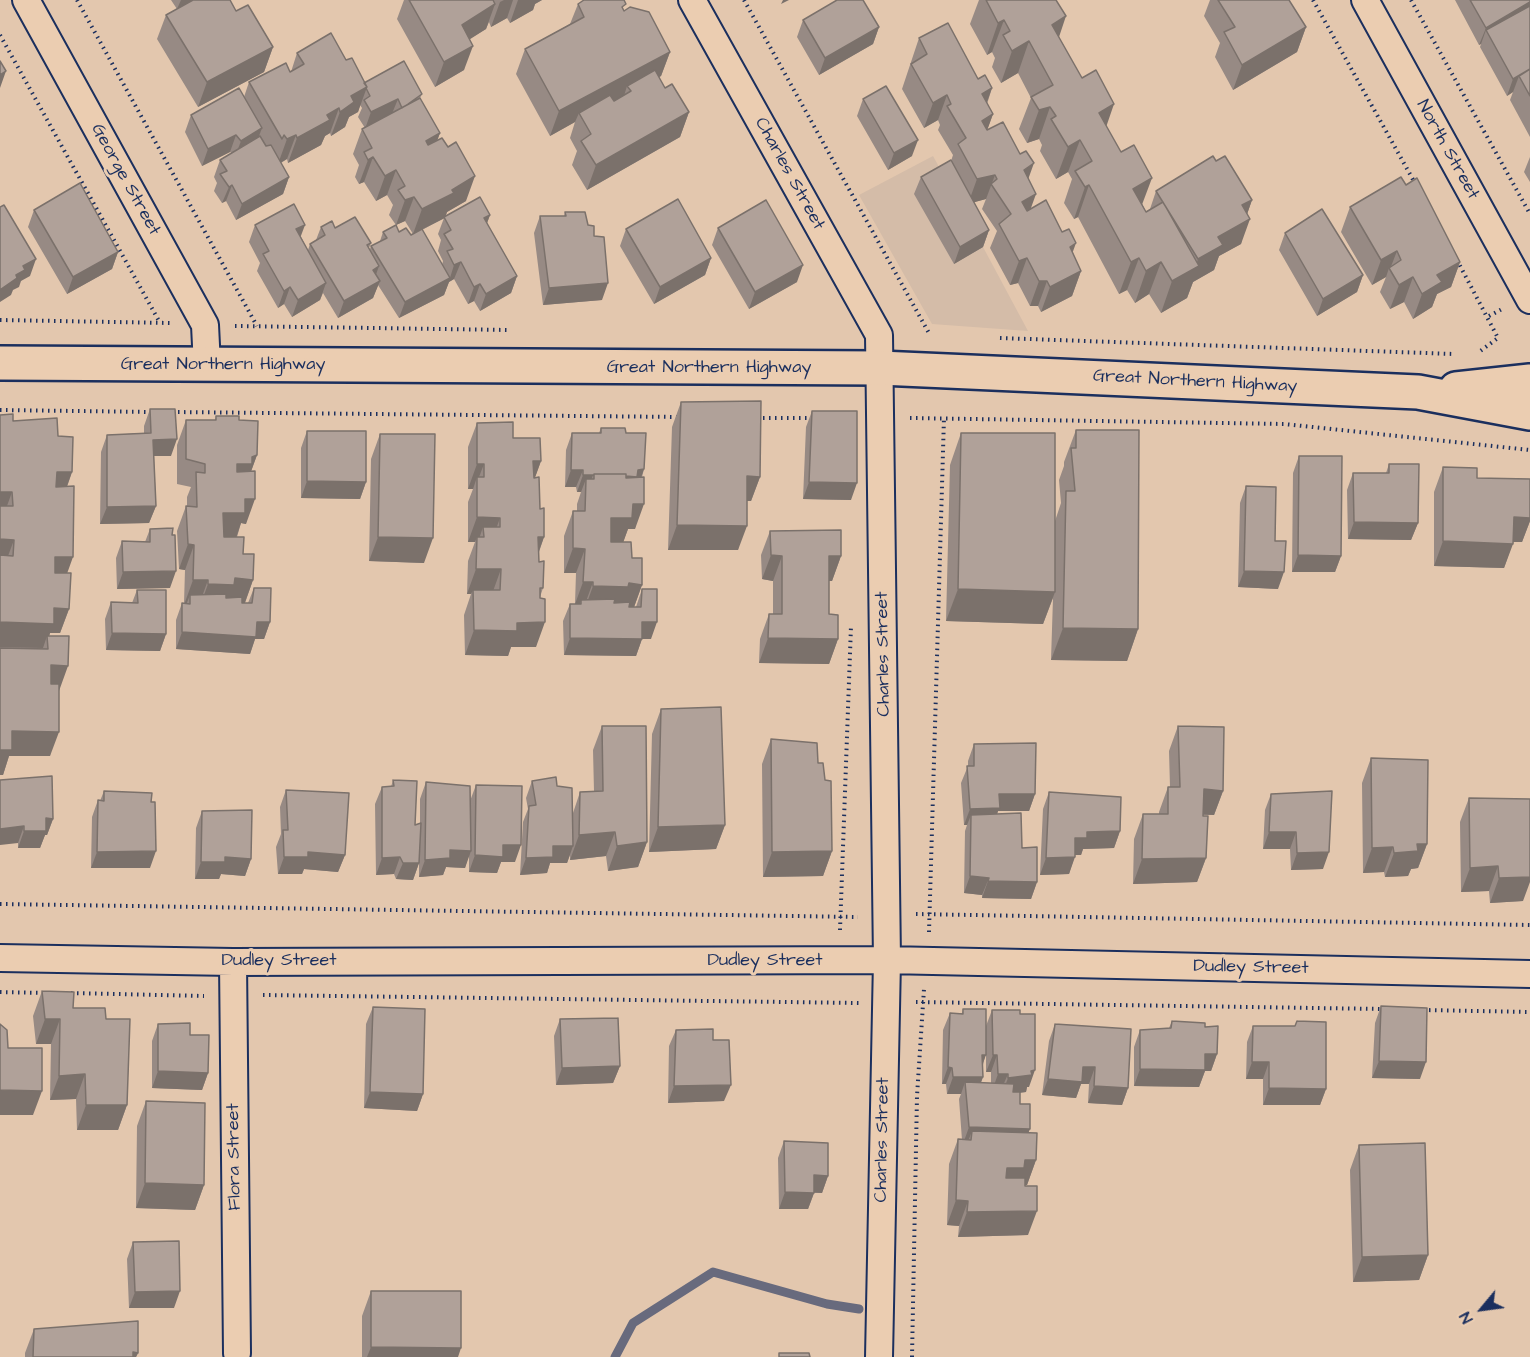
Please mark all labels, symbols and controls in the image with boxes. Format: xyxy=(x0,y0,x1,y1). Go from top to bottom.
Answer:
street label: North Street xyxy=(1411,97,1483,203)
street label: Charles Street xyxy=(749,114,829,234)
street label: George Street xyxy=(85,121,165,239)
street label: Great Northern Highway xyxy=(121,354,325,376)
street label: Great Northern Highway xyxy=(607,357,811,379)
street label: Great Northern Highway xyxy=(1092,366,1298,398)
street label: Charles Street xyxy=(872,591,896,717)
street label: Dudley Street xyxy=(221,950,337,972)
street label: Dudley Street xyxy=(707,950,823,972)
street label: Dudley Street xyxy=(1193,956,1309,980)
street label: Charles Street xyxy=(871,1077,895,1203)
street label: Flora Street xyxy=(223,1103,247,1211)
north arrow xyxy=(1452,1279,1512,1339)
text: N xyxy=(1454,1308,1478,1327)

